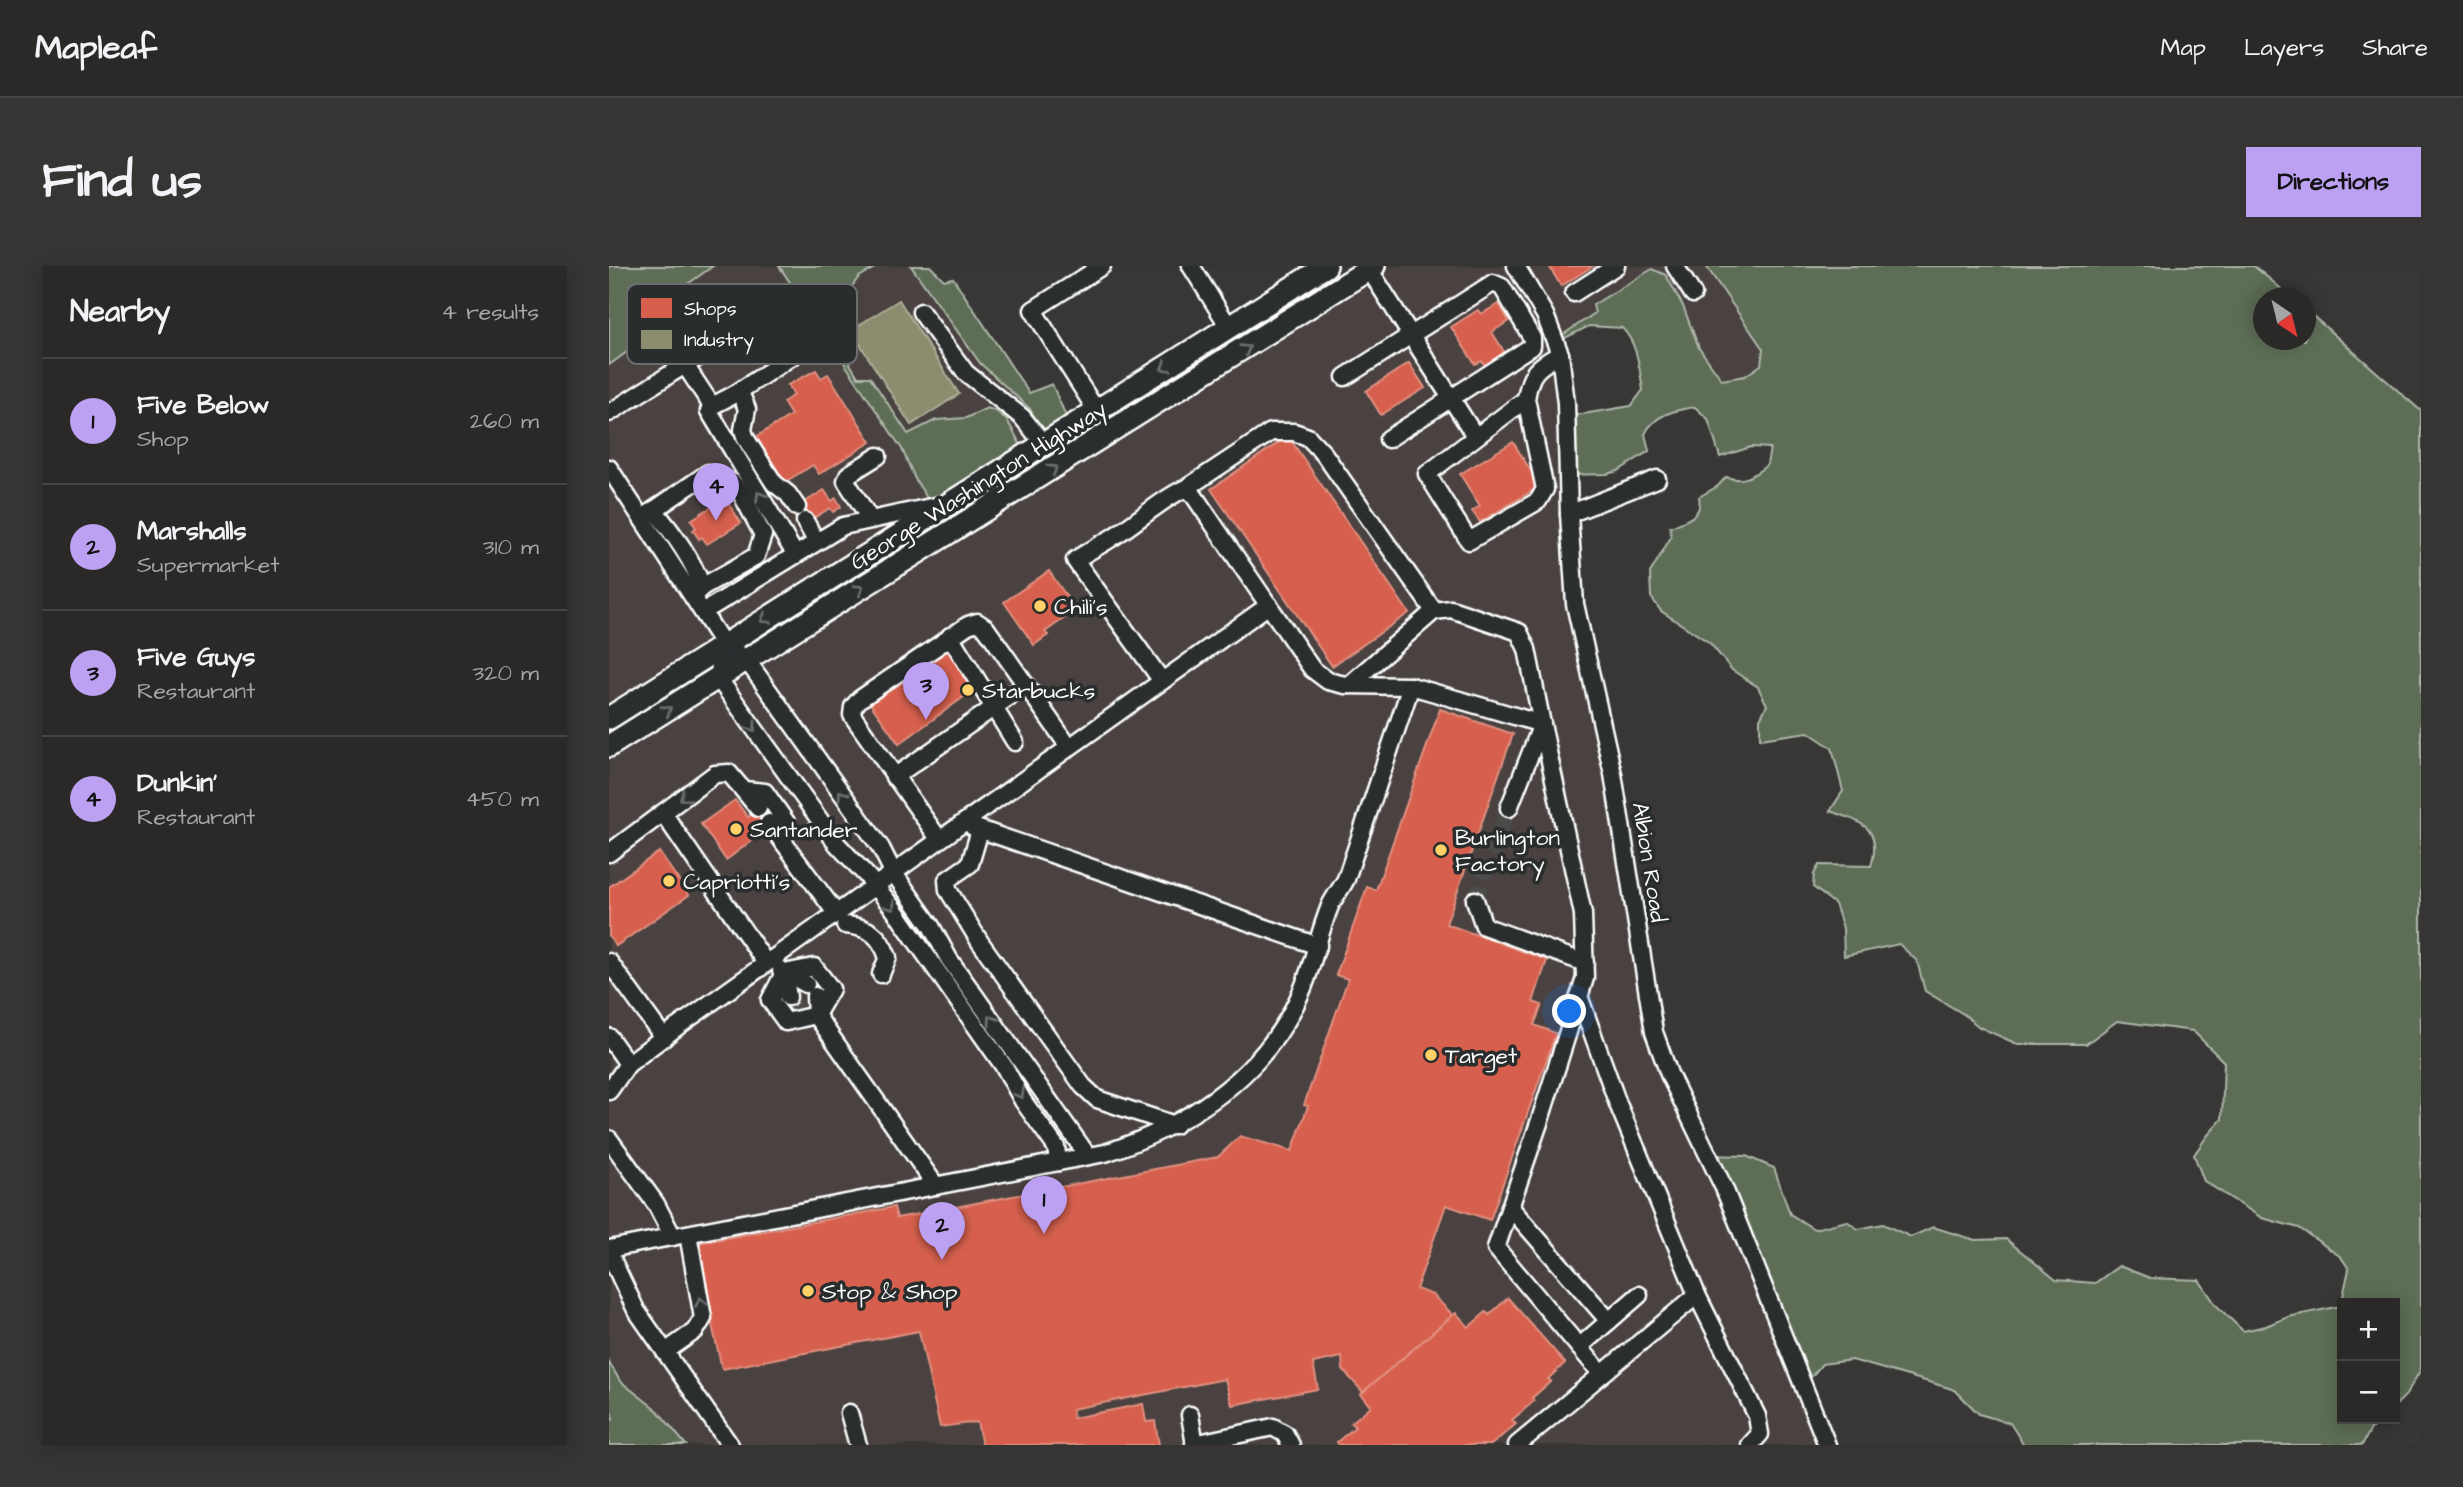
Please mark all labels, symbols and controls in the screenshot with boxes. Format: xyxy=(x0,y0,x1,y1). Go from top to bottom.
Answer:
text: Mapleaf xyxy=(35,25,157,71)
text: Map xyxy=(2161,31,2206,65)
text: Layers xyxy=(2244,31,2324,65)
text: Share xyxy=(2362,31,2428,65)
button: Directions xyxy=(2246,147,2421,217)
text: Find us xyxy=(42,148,202,216)
legend xyxy=(627,284,857,364)
north arrow xyxy=(2253,287,2316,350)
text: Nearby xyxy=(70,291,170,333)
text: 4 results xyxy=(441,296,539,328)
text: Shops xyxy=(684,296,736,323)
text: Industry xyxy=(684,327,754,355)
one-way arrow xyxy=(1238,344,1251,357)
one-way arrow xyxy=(1159,358,1172,371)
text: Five Below xyxy=(137,387,269,423)
street label: George Washington Highway xyxy=(844,393,1114,579)
text: 1 xyxy=(92,405,94,437)
text: 260 m xyxy=(470,405,539,437)
text: Shop xyxy=(137,423,189,455)
pin: 4 xyxy=(693,463,739,521)
one-way arrow xyxy=(1045,465,1058,478)
one-way arrow xyxy=(755,490,768,503)
text: Marshalls xyxy=(137,513,246,549)
text: 2 xyxy=(86,531,100,563)
text: 310 m xyxy=(483,531,539,563)
text: Supermarket xyxy=(137,549,280,581)
one-way arrow xyxy=(852,585,865,598)
place label: Chili's xyxy=(1054,591,1108,623)
marker: Chili's xyxy=(1032,598,1048,614)
one-way arrow xyxy=(760,611,773,624)
text: Five Guys xyxy=(137,639,255,675)
text: 3 xyxy=(87,657,99,689)
text: 320 m xyxy=(473,657,539,689)
pin: 3 xyxy=(903,662,949,720)
text: Restaurant xyxy=(137,675,255,707)
place label: Starbucks xyxy=(982,675,1095,707)
marker: Starbucks xyxy=(960,682,976,698)
one-way arrow xyxy=(659,706,672,719)
one-way arrow xyxy=(744,719,757,732)
text: Dunkin' xyxy=(137,765,217,801)
text: 4 xyxy=(85,783,101,815)
text: 450 m xyxy=(465,783,539,815)
one-way arrow xyxy=(679,789,692,801)
one-way arrow xyxy=(838,790,850,803)
street label: Albion Road xyxy=(1624,800,1674,925)
text: Restaurant xyxy=(137,801,255,833)
place label: Santander xyxy=(750,814,858,846)
marker: Santander xyxy=(728,821,744,837)
place label: Burlington Factory xyxy=(1455,822,1560,881)
marker: Burlington Factory xyxy=(1433,842,1449,858)
place label: Capriotti's xyxy=(683,866,790,898)
marker: Capriotti's xyxy=(661,873,677,889)
one-way arrow xyxy=(883,899,895,911)
your location xyxy=(1552,994,1586,1028)
one-way arrow xyxy=(988,1015,1000,1028)
place label: Target xyxy=(1445,1040,1518,1073)
marker: Target xyxy=(1423,1047,1439,1063)
one-way arrow xyxy=(1012,1087,1025,1099)
pin: 1 xyxy=(1021,1176,1067,1234)
pin: 2 xyxy=(919,1202,965,1260)
place label: Stop & Shop xyxy=(822,1276,958,1308)
marker: Stop & Shop xyxy=(800,1283,816,1299)
one-way arrow xyxy=(694,1296,709,1308)
map controls xyxy=(2337,1298,2400,1424)
button: + xyxy=(2337,1298,2400,1361)
button: − xyxy=(2337,1361,2400,1424)

